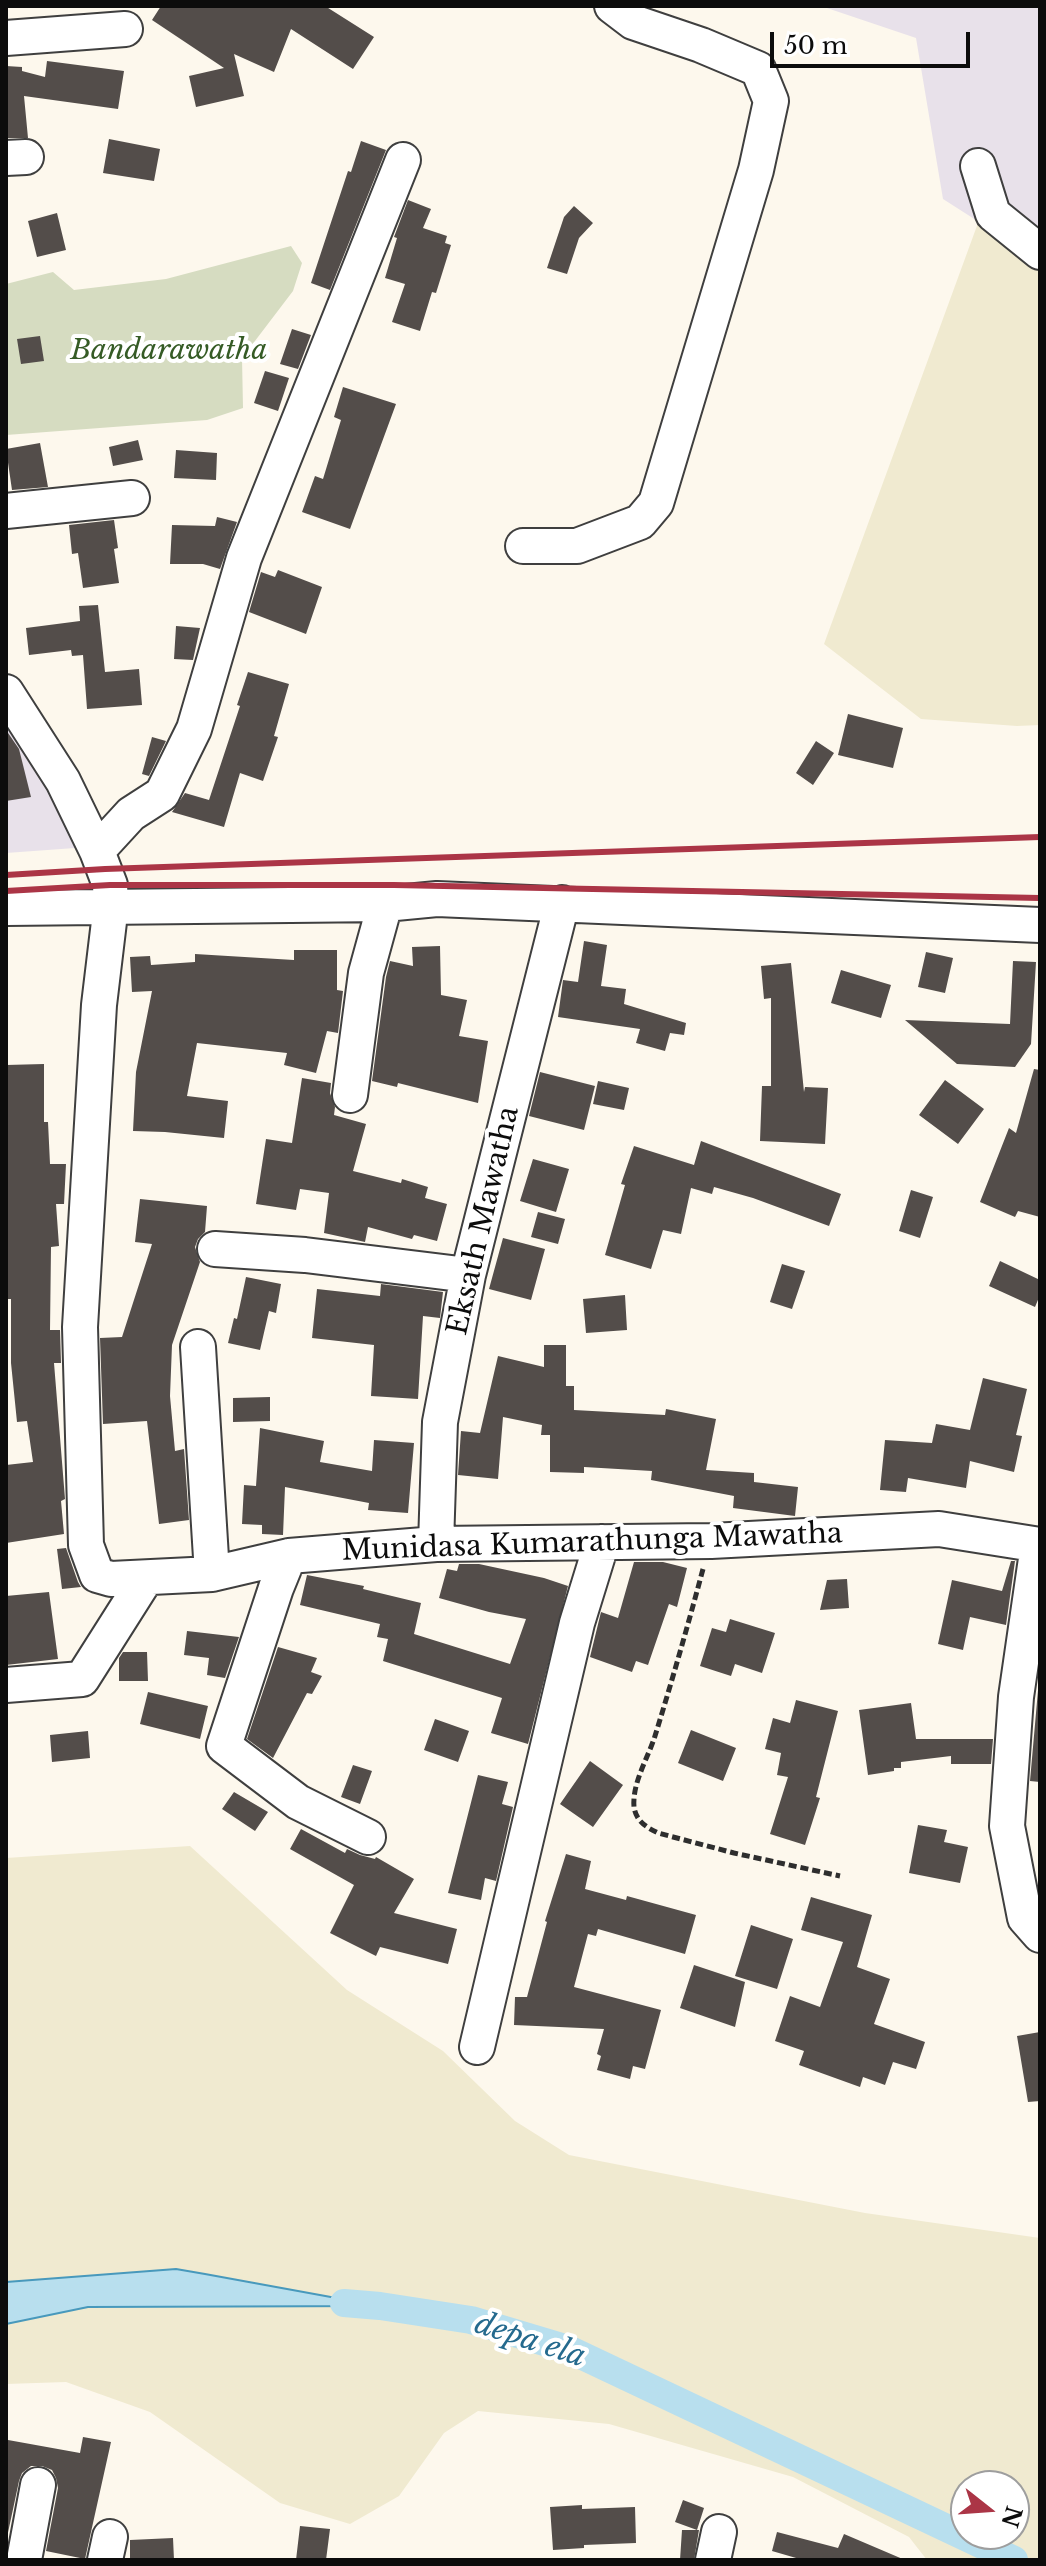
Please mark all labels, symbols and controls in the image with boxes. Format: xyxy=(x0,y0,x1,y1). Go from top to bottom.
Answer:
scale bar xyxy=(774,16,974,66)
text: 50 m xyxy=(784,31,847,60)
park label: Bandarawatha xyxy=(71,334,267,368)
street label: Eksath Mawatha xyxy=(441,1103,527,1339)
street label: Munidasa Kumarathunga Mawatha xyxy=(341,1517,843,1569)
water label: depa ela xyxy=(470,2306,590,2376)
north arrow xyxy=(950,2470,1030,2550)
text: N xyxy=(996,2503,1027,2530)

